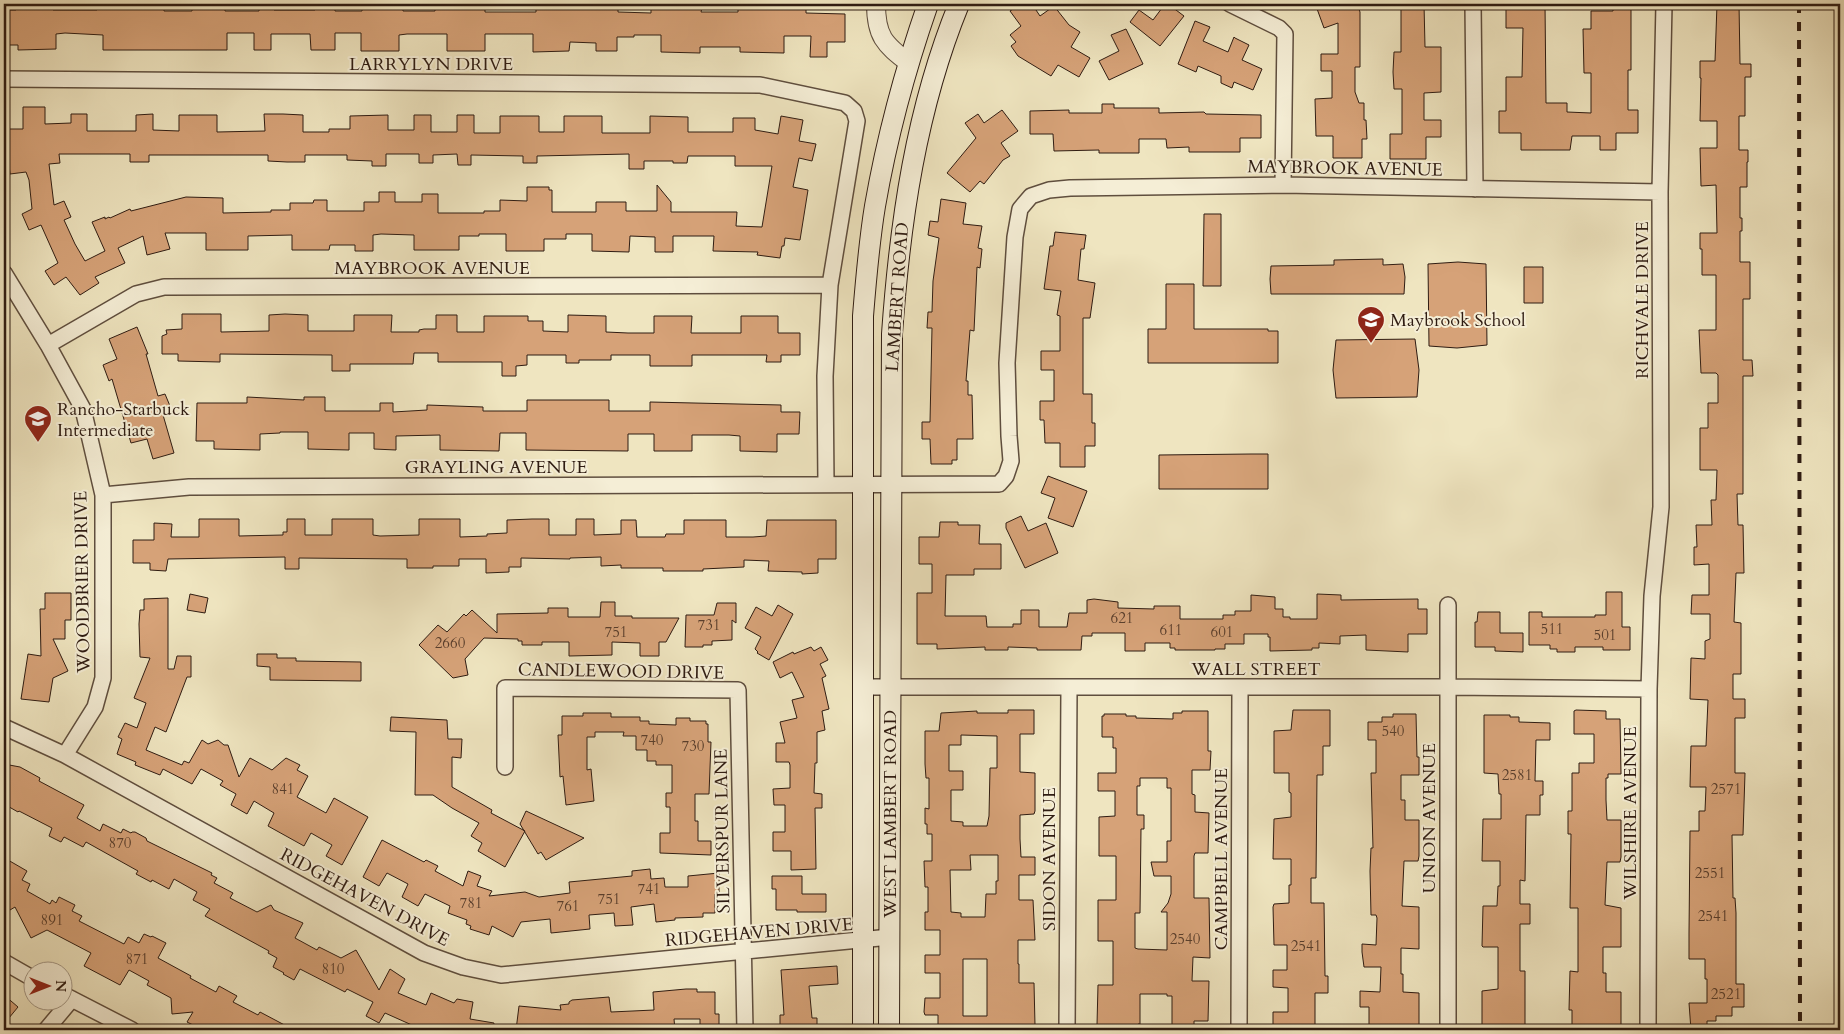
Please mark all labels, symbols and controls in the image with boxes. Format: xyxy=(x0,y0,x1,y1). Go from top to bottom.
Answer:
street label: LARRYLYN DRIVE xyxy=(349,52,513,77)
street label: MAYBROOK AVENUE xyxy=(1247,154,1443,183)
street label: LAMBERT ROAD xyxy=(880,221,915,373)
street label: RICHVALE DRIVE xyxy=(1630,221,1655,379)
street label: MAYBROOK AVENUE xyxy=(334,256,530,281)
school or university icon: Maybrook School xyxy=(1356,305,1386,344)
place label: Maybrook School xyxy=(1390,308,1526,333)
place label: Rancho-Starbuck Intermediate xyxy=(57,397,190,443)
school or university icon: Rancho-Starbuck Intermediate xyxy=(23,404,53,443)
street label: GRAYLING AVENUE xyxy=(405,455,587,480)
street label: WOODBRIER DRIVE xyxy=(68,491,97,674)
house number: 621 xyxy=(1110,608,1134,628)
house number: 731 xyxy=(697,615,721,635)
house number: 511 xyxy=(1540,619,1564,639)
house number: 611 xyxy=(1159,620,1183,640)
house number: 751 xyxy=(604,622,628,642)
house number: 601 xyxy=(1210,622,1234,642)
house number: 501 xyxy=(1593,625,1617,645)
house number: 2660 xyxy=(435,633,466,653)
street label: CANDLEWOOD DRIVE xyxy=(517,657,724,686)
street label: WALL STREET xyxy=(1190,657,1321,682)
street label: WEST LAMBERT ROAD xyxy=(878,710,903,919)
house number: 540 xyxy=(1381,721,1405,741)
street label: WILSHIRE AVENUE xyxy=(1618,726,1643,901)
house number: 740 xyxy=(640,730,664,750)
house number: 730 xyxy=(681,736,705,756)
street label: UNION AVENUE xyxy=(1417,743,1442,893)
street label: SILVERSPUR LANE xyxy=(709,748,736,914)
house number: 2581 xyxy=(1502,765,1532,785)
street label: CAMPBELL AVENUE xyxy=(1209,768,1234,950)
house number: 841 xyxy=(271,779,295,799)
house number: 2571 xyxy=(1711,779,1741,799)
street label: SIDON AVENUE xyxy=(1037,787,1062,931)
house number: 870 xyxy=(108,833,132,853)
street label: RIDGEHAVEN DRIVE xyxy=(276,842,454,953)
house number: 2551 xyxy=(1695,863,1725,883)
house number: 741 xyxy=(637,879,661,899)
house number: 751 xyxy=(597,889,621,909)
house number: 781 xyxy=(459,893,483,913)
house number: 761 xyxy=(556,896,580,916)
house number: 2541 xyxy=(1698,906,1728,926)
house number: 891 xyxy=(40,910,64,930)
street label: RIDGEHAVEN DRIVE xyxy=(664,912,854,953)
house number: 2540 xyxy=(1170,929,1201,949)
house number: 2541 xyxy=(1291,936,1321,956)
house number: 871 xyxy=(125,949,149,969)
house number: 810 xyxy=(321,959,345,979)
north arrow xyxy=(22,962,72,1012)
text: N xyxy=(51,980,70,992)
house number: 2521 xyxy=(1711,984,1741,1004)

